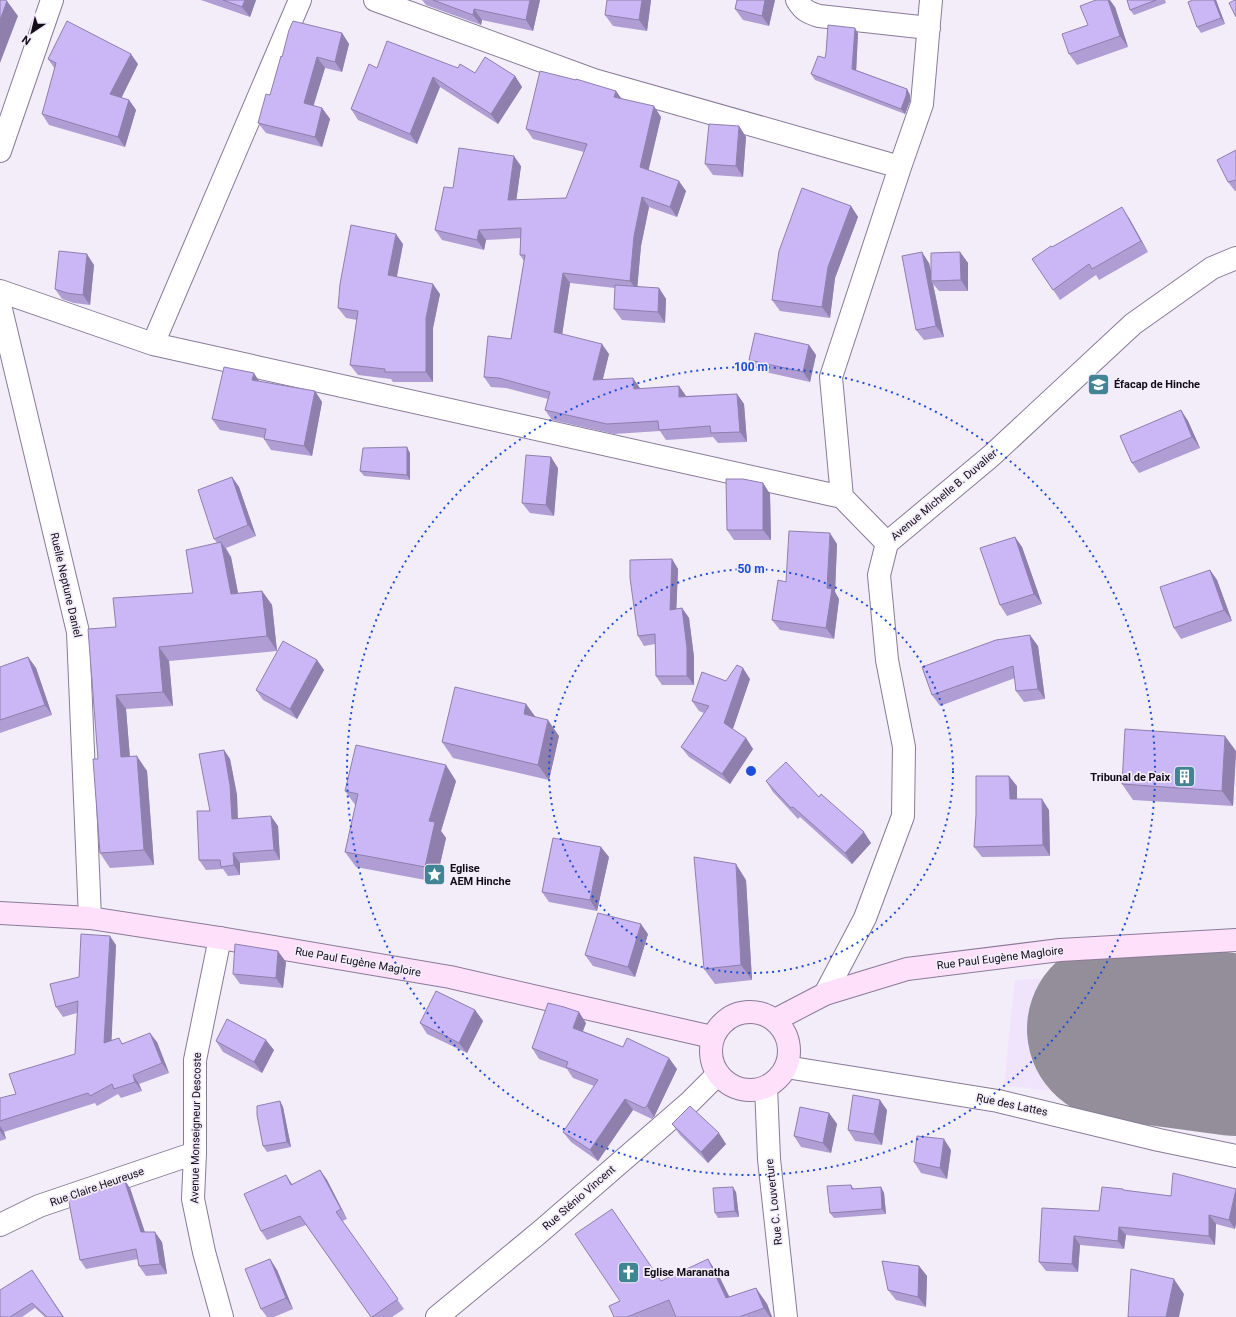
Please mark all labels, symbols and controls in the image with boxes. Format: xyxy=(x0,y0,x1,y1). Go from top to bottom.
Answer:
north arrow xyxy=(12,12,52,52)
text: N xyxy=(19,32,33,47)
text: 100 m xyxy=(734,360,768,374)
school or university icon: Éfacap de Hinche xyxy=(1086,371,1112,397)
place label: Éfacap de Hinche xyxy=(1114,378,1200,391)
street label: Avenue Michelle B. Duvalier xyxy=(888,447,1000,543)
street label: Ruelle Neptune Daniel xyxy=(48,531,84,639)
text: 50 m xyxy=(737,562,765,576)
centre of rings xyxy=(744,764,758,778)
building icon: Tribunal de Paix xyxy=(1172,764,1198,790)
place label: Tribunal de Paix xyxy=(1090,771,1170,784)
place icon: Eglise AEM Hinche xyxy=(421,861,447,887)
place label: Eglise AEM Hinche xyxy=(450,862,511,888)
street label: Rue Paul Eugène Magloire xyxy=(936,944,1064,972)
street label: Rue Paul Eugène Magloire xyxy=(294,945,422,979)
street label: Avenue Monseigneur Descoste xyxy=(188,1052,204,1204)
street label: Rue des Lattes xyxy=(975,1091,1049,1119)
street label: Rue C. Louverture xyxy=(763,1158,785,1246)
street label: Rue Sténio Vincent xyxy=(540,1163,618,1233)
street label: Rue Claire Heureuse xyxy=(48,1165,146,1209)
church icon: Eglise Maranatha xyxy=(615,1259,641,1285)
place label: Eglise Maranatha xyxy=(644,1266,730,1279)

